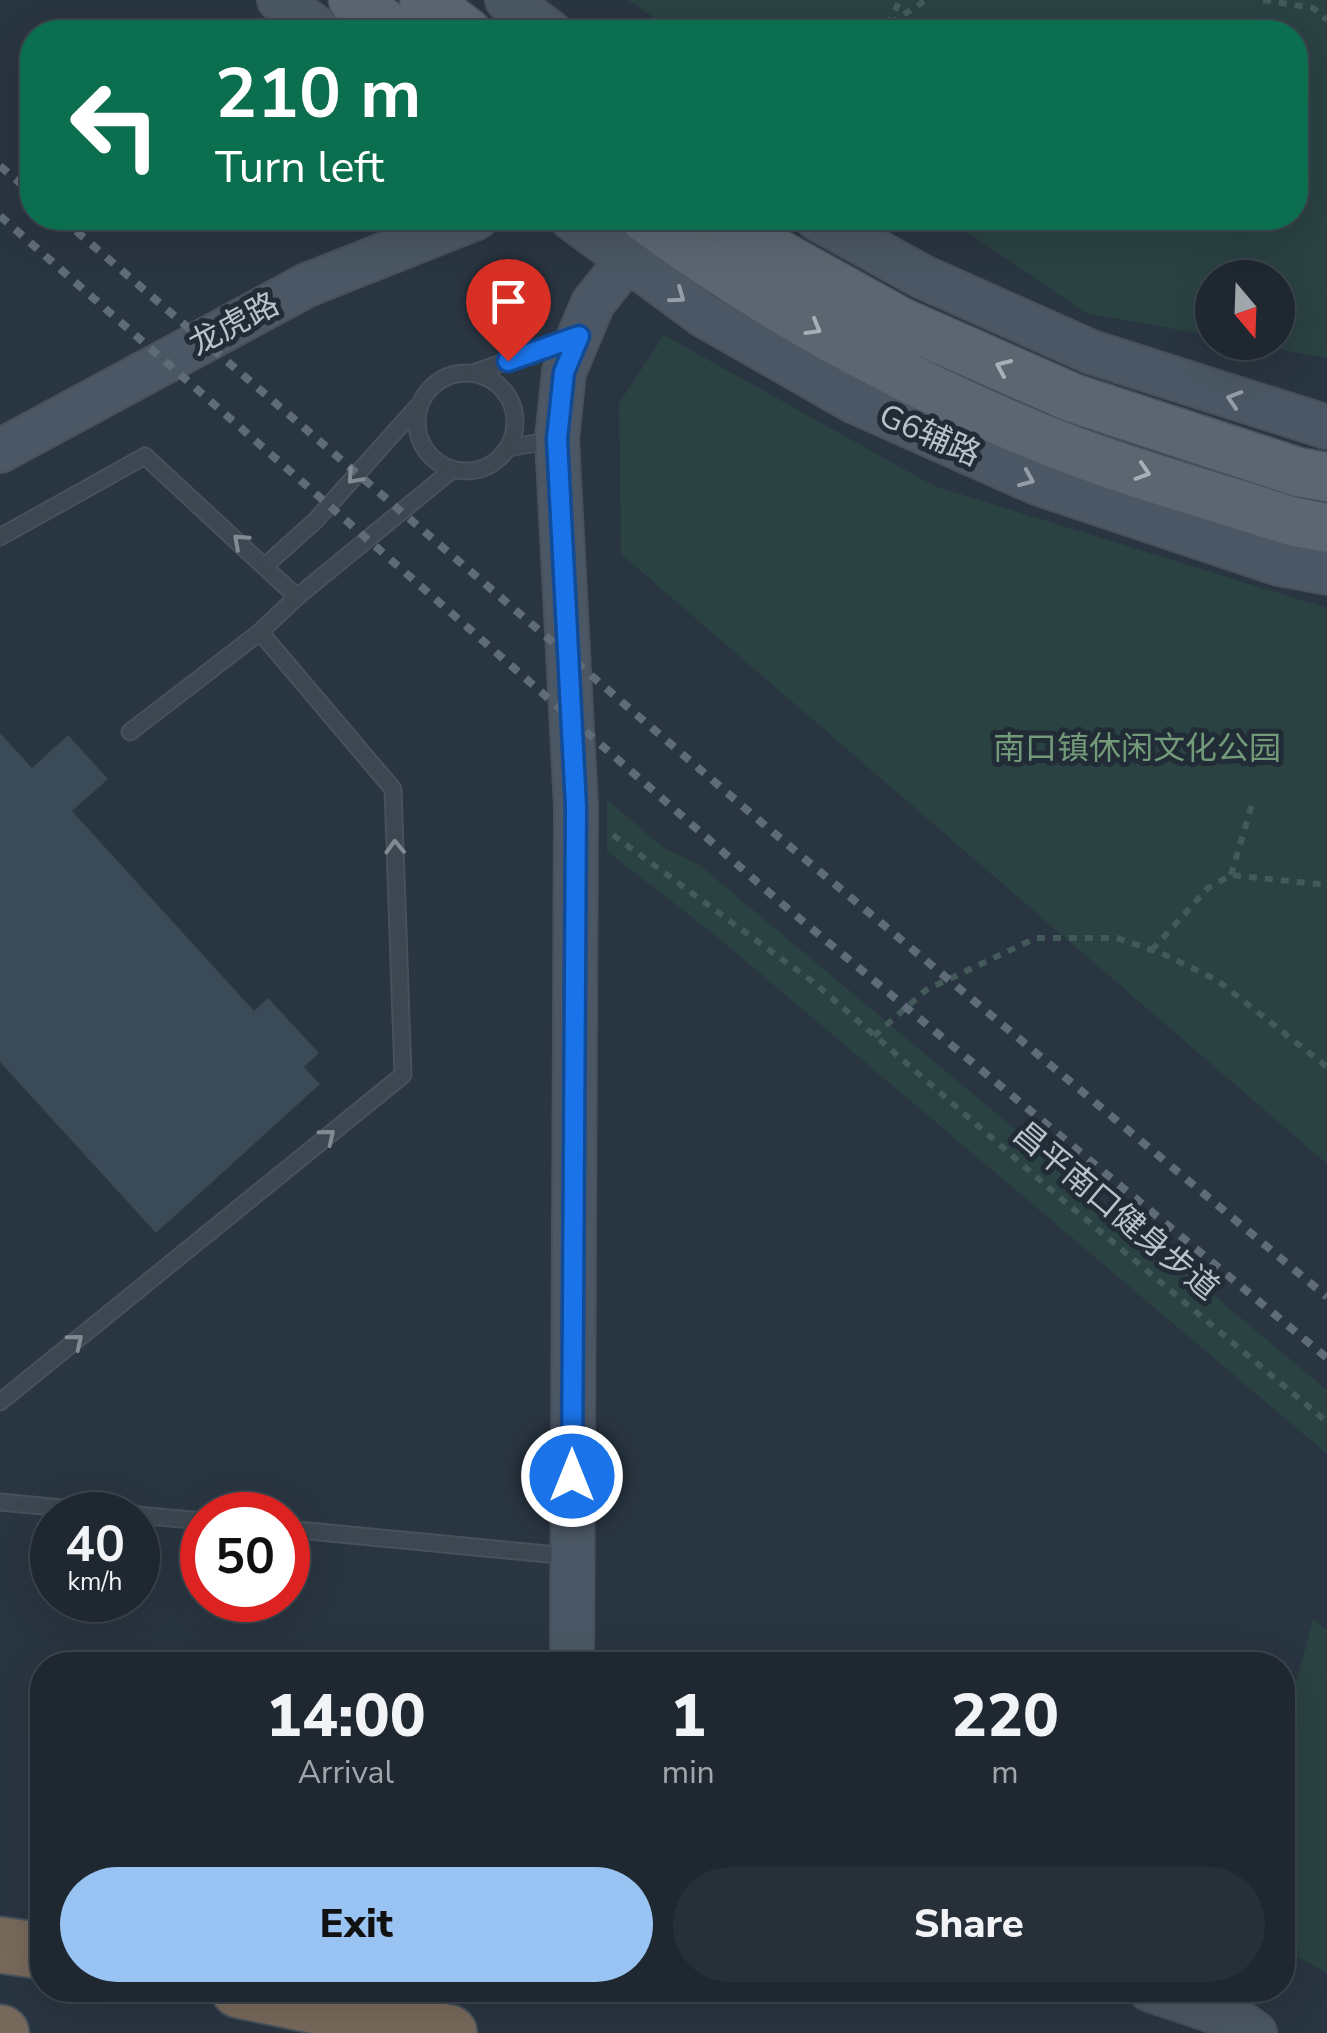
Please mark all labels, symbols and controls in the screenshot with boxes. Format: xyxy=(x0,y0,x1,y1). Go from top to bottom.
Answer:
text: 210 m xyxy=(215,46,421,142)
icon: left xyxy=(50,60,180,190)
text: Turn left xyxy=(215,137,384,198)
pin xyxy=(466,259,551,362)
north arrow xyxy=(1195,260,1295,360)
map controls xyxy=(1195,260,1295,360)
icon: arrive xyxy=(481,274,536,329)
street label: 龙虎路 xyxy=(182,282,286,366)
one-way arrow xyxy=(667,284,685,302)
one-way arrow xyxy=(803,315,821,335)
one-way arrow xyxy=(995,359,1013,379)
one-way arrow xyxy=(1226,390,1243,410)
street label: G6辅路 xyxy=(873,394,987,476)
one-way arrow xyxy=(1134,461,1151,481)
one-way arrow xyxy=(348,465,366,484)
one-way arrow xyxy=(1017,467,1035,487)
one-way arrow xyxy=(233,535,252,553)
park label: 南口镇休闲文化公园 xyxy=(993,727,1281,770)
one-way arrow xyxy=(384,838,405,854)
street label: 昌平南口健身步道 xyxy=(1004,1112,1228,1310)
one-way arrow xyxy=(317,1130,335,1148)
one-way arrow xyxy=(64,1335,82,1353)
position arrow xyxy=(520,1424,624,1528)
speed limit sign: 50 xyxy=(180,1492,310,1622)
text: 40 xyxy=(65,1510,125,1579)
text: km/h xyxy=(67,1565,123,1599)
text: 14:00 xyxy=(266,1675,426,1757)
text: 1 xyxy=(670,1675,706,1757)
text: 220 xyxy=(951,1675,1059,1757)
text: Arrival xyxy=(298,1751,394,1794)
text: min xyxy=(662,1751,715,1794)
text: m xyxy=(991,1751,1019,1794)
button: Exit xyxy=(60,1867,653,1982)
button: Share xyxy=(673,1867,1265,1982)

